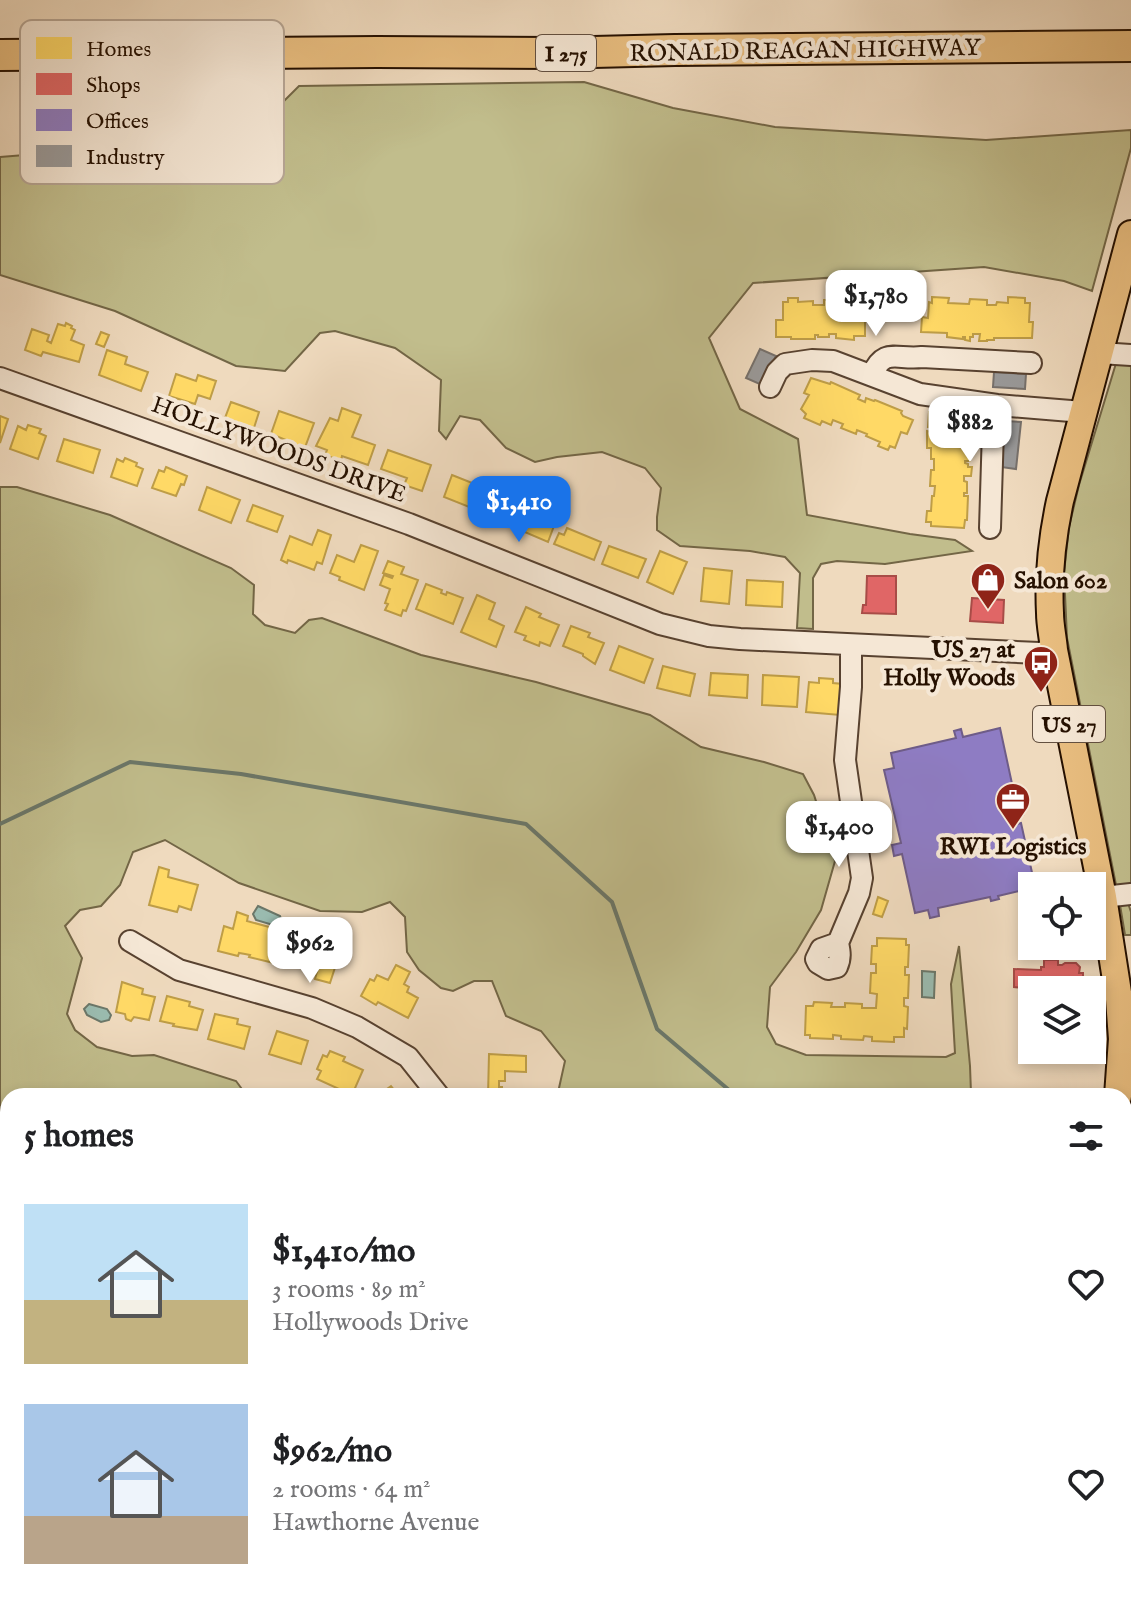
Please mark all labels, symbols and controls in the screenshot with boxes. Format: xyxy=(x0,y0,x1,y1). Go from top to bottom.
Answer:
legend xyxy=(20,20,284,184)
street label: RONALD REAGAN HIGHWAY xyxy=(629,33,983,70)
road number: I 275 xyxy=(536,35,596,71)
text: Homes xyxy=(86,36,151,64)
text: Shops xyxy=(86,72,140,100)
text: Offices xyxy=(86,108,149,136)
text: Industry xyxy=(86,144,165,172)
pin: $1,780 xyxy=(811,270,941,338)
text: $1,780 xyxy=(844,279,908,312)
street label: HOLLYWOODS DRIVE xyxy=(147,390,410,511)
pin: $882 xyxy=(923,396,1017,464)
text: $882 xyxy=(947,405,994,438)
pin: $1,410 xyxy=(454,476,584,544)
text: $1,410 xyxy=(486,485,552,518)
shop icon: Salon 602 xyxy=(969,561,1007,611)
place label: Salon 602 xyxy=(1014,566,1107,597)
place label: US 27 at Holly Woods xyxy=(883,635,1016,694)
bus stop icon: US 27 at Holly Woods xyxy=(1022,644,1060,694)
road number: US 27 xyxy=(1033,706,1105,742)
office icon: RWI Logistics xyxy=(994,781,1032,831)
pin: $1,400 xyxy=(774,801,904,869)
text: $1,400 xyxy=(804,810,874,843)
place label: RWI Logistics xyxy=(939,832,1087,863)
map controls xyxy=(1018,872,1106,1064)
button: locate xyxy=(1018,872,1106,960)
pin: $962 xyxy=(263,917,357,985)
text: $962 xyxy=(286,926,334,959)
button: layers xyxy=(1018,976,1106,1064)
icon: filters xyxy=(1064,1114,1108,1158)
text: 5 homes xyxy=(24,1115,134,1158)
text: $1,410/mo xyxy=(272,1230,415,1273)
icon: home xyxy=(88,1236,184,1332)
icon: heart xyxy=(1064,1262,1108,1306)
text: 3 rooms · 89 m² xyxy=(272,1273,426,1306)
text: Hollywoods Drive xyxy=(272,1306,469,1339)
text: $962/mo xyxy=(272,1430,392,1473)
icon: home xyxy=(88,1436,184,1532)
icon: heart xyxy=(1064,1462,1108,1506)
text: 2 rooms · 64 m² xyxy=(272,1473,431,1506)
text: Hawthorne Avenue xyxy=(272,1506,479,1539)

